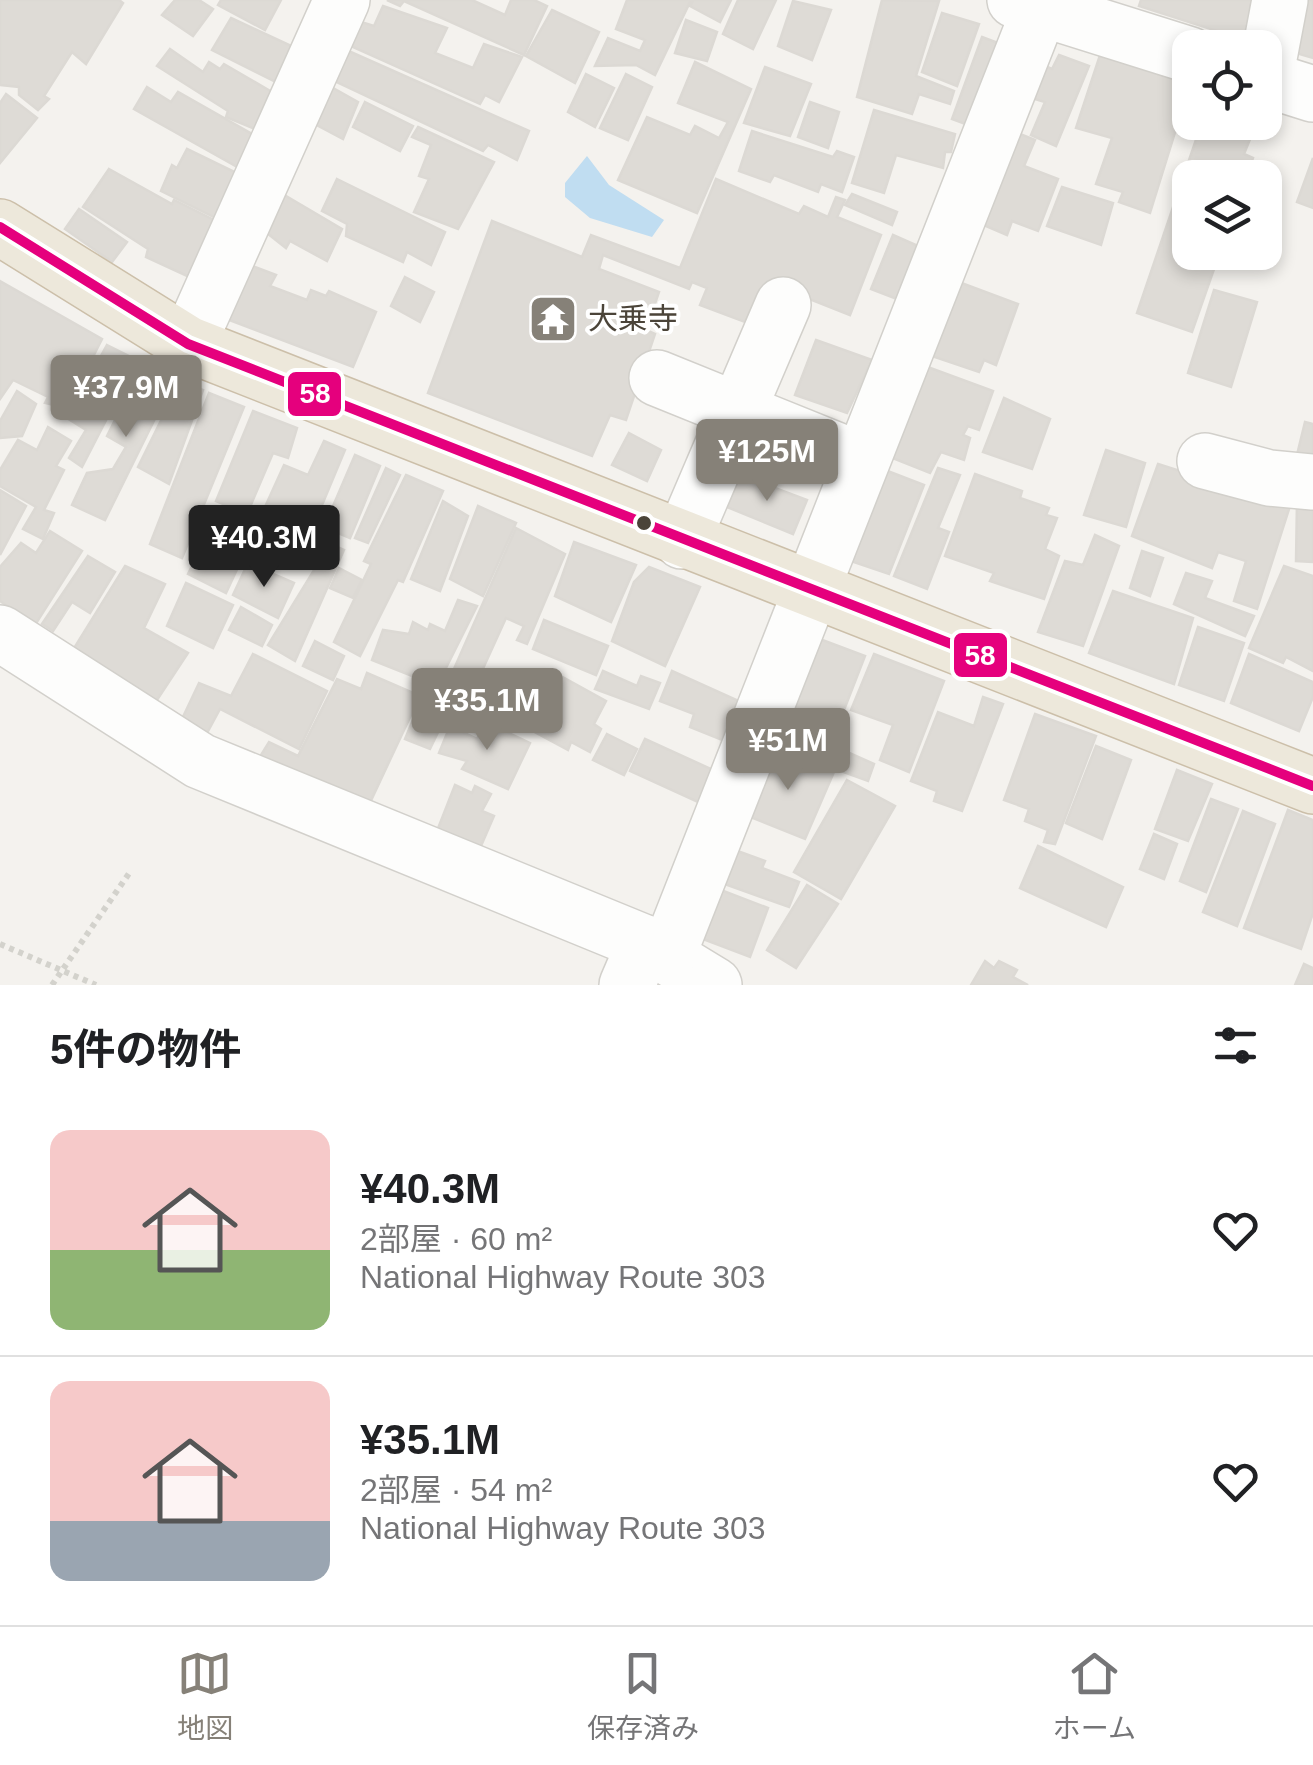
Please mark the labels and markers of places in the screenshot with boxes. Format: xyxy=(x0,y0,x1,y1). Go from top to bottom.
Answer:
temple icon: 大乗寺 xyxy=(527,293,579,345)
place label: 大乗寺 xyxy=(588,302,678,335)
pin: ¥37.9M xyxy=(45,355,207,440)
pin: ¥125M xyxy=(697,419,837,504)
pin: ¥40.3M xyxy=(183,505,345,590)
unlabelled marker xyxy=(634,513,654,533)
pin: ¥35.1M xyxy=(406,668,568,753)
pin: ¥51M xyxy=(729,708,847,793)

